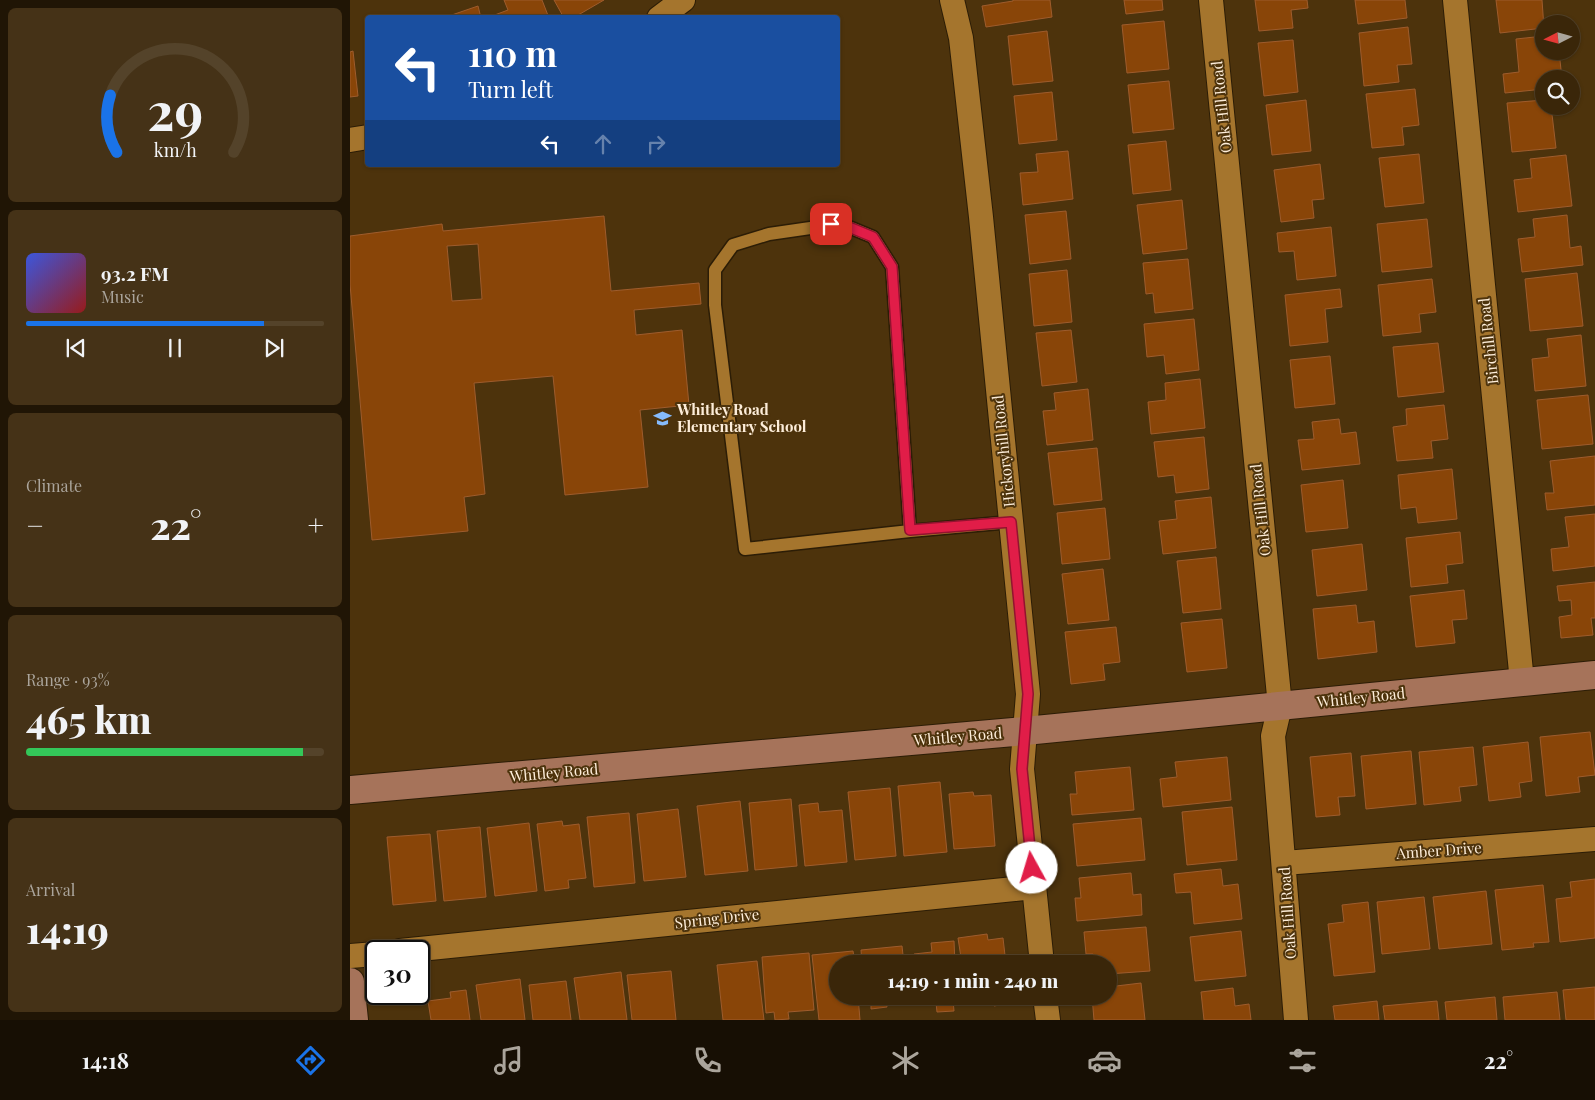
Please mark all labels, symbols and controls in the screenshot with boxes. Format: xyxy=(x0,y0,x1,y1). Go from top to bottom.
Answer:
north arrow xyxy=(1535,15,1580,60)
map controls xyxy=(1535,15,1580,115)
text: 110 m xyxy=(468,29,557,76)
icon: left xyxy=(385,35,450,100)
street label: Oak Hill Road xyxy=(1206,60,1236,154)
button: search xyxy=(1535,70,1580,115)
text: Turn left xyxy=(468,74,553,104)
text: 29 xyxy=(147,75,203,144)
icon: left xyxy=(536,130,564,158)
icon: ahead xyxy=(589,130,617,158)
icon: right xyxy=(642,130,670,158)
text: km/h xyxy=(154,138,197,161)
pin xyxy=(810,203,852,245)
icon: arrive xyxy=(817,210,845,238)
text: 93.2 FM xyxy=(101,260,169,286)
text: Music xyxy=(101,286,144,307)
street label: Birchill Road xyxy=(1473,297,1502,385)
icon: previous xyxy=(62,334,90,362)
icon: pause xyxy=(161,334,189,362)
icon: next xyxy=(260,334,288,362)
street label: Hickoryhill Road xyxy=(987,394,1019,508)
place label: Whitley Road Elementary School xyxy=(676,399,807,436)
school or university icon: Whitley Road Elementary School xyxy=(653,409,673,429)
street label: Oak Hill Road xyxy=(1245,463,1275,557)
text: Climate xyxy=(26,475,82,496)
text: 22° xyxy=(150,499,202,550)
text: − xyxy=(26,506,44,543)
text: + xyxy=(308,506,324,543)
text: Range · 93% xyxy=(26,669,110,690)
street label: Whitley Road xyxy=(1315,682,1406,712)
text: 465 km xyxy=(26,693,151,744)
street label: Whitley Road xyxy=(912,722,1003,750)
street label: Whitley Road xyxy=(508,758,599,786)
street label: Amber Drive xyxy=(1395,837,1482,863)
position arrow xyxy=(1005,841,1057,893)
street label: Oak Hill Road xyxy=(1274,866,1300,960)
text: Arrival xyxy=(26,879,75,900)
text: 14:19 xyxy=(26,903,109,954)
street label: Spring Drive xyxy=(674,904,760,932)
speed limit sign: 30 xyxy=(365,940,430,1005)
text: 14:19 · 1 min · 240 m xyxy=(888,967,1058,993)
icon: directions xyxy=(293,1043,328,1078)
icon: music xyxy=(491,1043,526,1078)
icon: phone xyxy=(690,1043,725,1078)
icon: climate xyxy=(888,1043,923,1078)
icon: car xyxy=(1087,1043,1122,1078)
icon: filters xyxy=(1285,1043,1320,1078)
text: 14:18 xyxy=(82,1045,129,1075)
text: 22° xyxy=(1484,1045,1513,1075)

